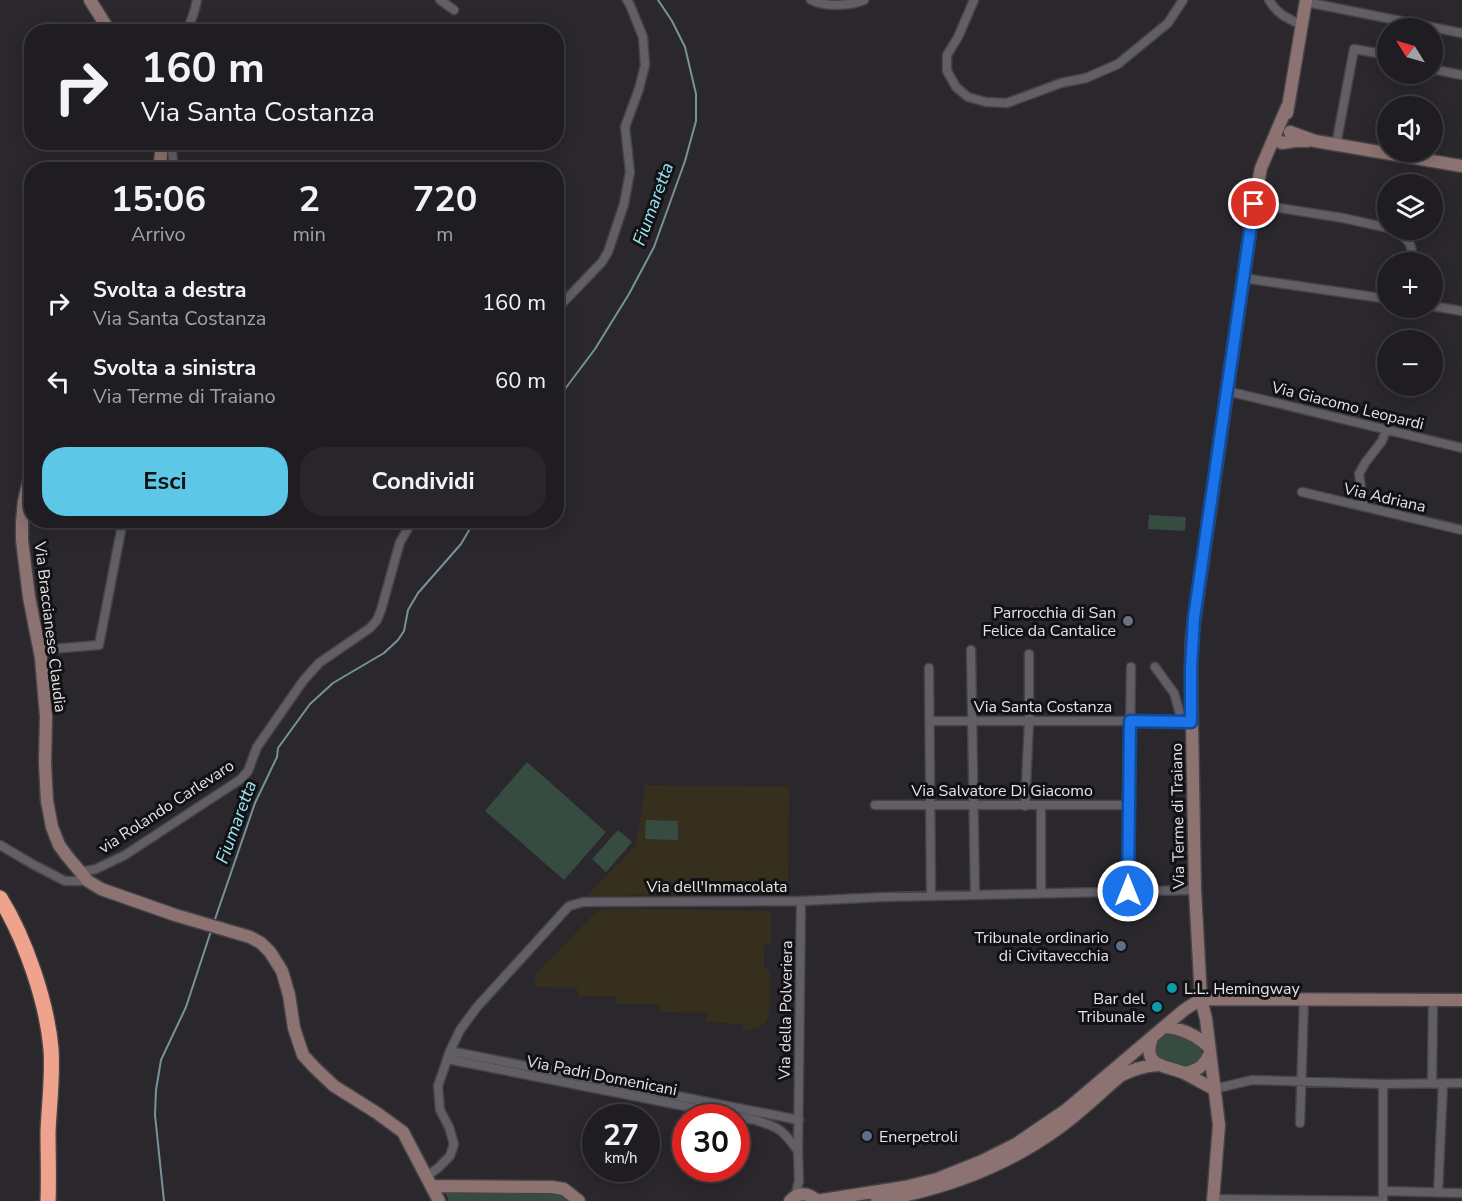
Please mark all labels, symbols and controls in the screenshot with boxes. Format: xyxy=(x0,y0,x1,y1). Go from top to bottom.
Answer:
north arrow xyxy=(1377,18,1443,84)
map controls xyxy=(1377,18,1443,396)
text: 160 m xyxy=(141,40,265,97)
icon: right xyxy=(42,48,120,126)
text: Via Santa Costanza xyxy=(141,94,375,131)
button: sound xyxy=(1377,96,1443,162)
water label: Fiumaretta xyxy=(627,159,679,249)
button: layers xyxy=(1377,174,1443,240)
text: 15:06 xyxy=(111,175,206,224)
text: 2 xyxy=(298,175,320,224)
text: 720 xyxy=(412,175,477,224)
pin xyxy=(1228,178,1279,229)
icon: arrive xyxy=(1237,187,1270,220)
text: Arrivo xyxy=(131,221,186,248)
text: min xyxy=(293,221,326,248)
text: m xyxy=(436,221,453,248)
button: + xyxy=(1377,252,1443,318)
text: Svolta a destra xyxy=(93,275,247,305)
icon: right xyxy=(42,287,75,320)
text: 160 m xyxy=(482,288,546,318)
text: Via Santa Costanza xyxy=(93,305,266,332)
button: − xyxy=(1377,330,1443,396)
text: Svolta a sinistra xyxy=(93,353,256,383)
icon: left xyxy=(42,365,75,398)
text: 60 m xyxy=(495,366,546,396)
street label: Via Giacomo Leopardi xyxy=(1268,376,1426,436)
text: Via Terme di Traiano xyxy=(93,383,276,410)
button: Esci xyxy=(42,447,288,516)
button: Condividi xyxy=(300,447,546,516)
street label: Via Adriana xyxy=(1341,478,1428,518)
street label: Via Braccianese Claudia xyxy=(29,540,71,714)
place label: Parrocchia di San Felice da Cantalice xyxy=(982,602,1116,642)
marker: Parrocchia di San Felice da Cantalice xyxy=(1121,614,1135,628)
street label: Via Santa Costanza xyxy=(973,696,1112,718)
street label: Via Terme di Traiano xyxy=(1166,743,1190,890)
street label: via Rolando Carlevaro xyxy=(95,755,239,859)
water label: Fiumaretta xyxy=(210,777,262,867)
street label: Via Salvatore Di Giacomo xyxy=(910,780,1093,802)
position arrow xyxy=(1096,859,1160,923)
street label: Via dell'Immacolata xyxy=(646,876,788,898)
place label: Tribunale ordinario di Civitavecchia xyxy=(975,927,1109,967)
marker: Tribunale ordinario di Civitavecchia xyxy=(1114,939,1128,953)
street label: Via della Polveriera xyxy=(774,940,798,1081)
place label: L.L. Hemingway xyxy=(1184,978,1300,1000)
marker: L.L. Hemingway xyxy=(1165,981,1179,995)
place label: Bar del Tribunale xyxy=(1078,988,1145,1028)
marker: Bar del Tribunale xyxy=(1150,1000,1164,1014)
street label: Via Padri Domenicani xyxy=(524,1050,679,1101)
speed limit sign: 30 xyxy=(672,1104,750,1182)
text: 27 xyxy=(603,1115,639,1156)
place label: Enerpetroli xyxy=(879,1126,958,1148)
marker: Enerpetroli xyxy=(860,1129,874,1143)
text: km/h xyxy=(604,1148,638,1168)

